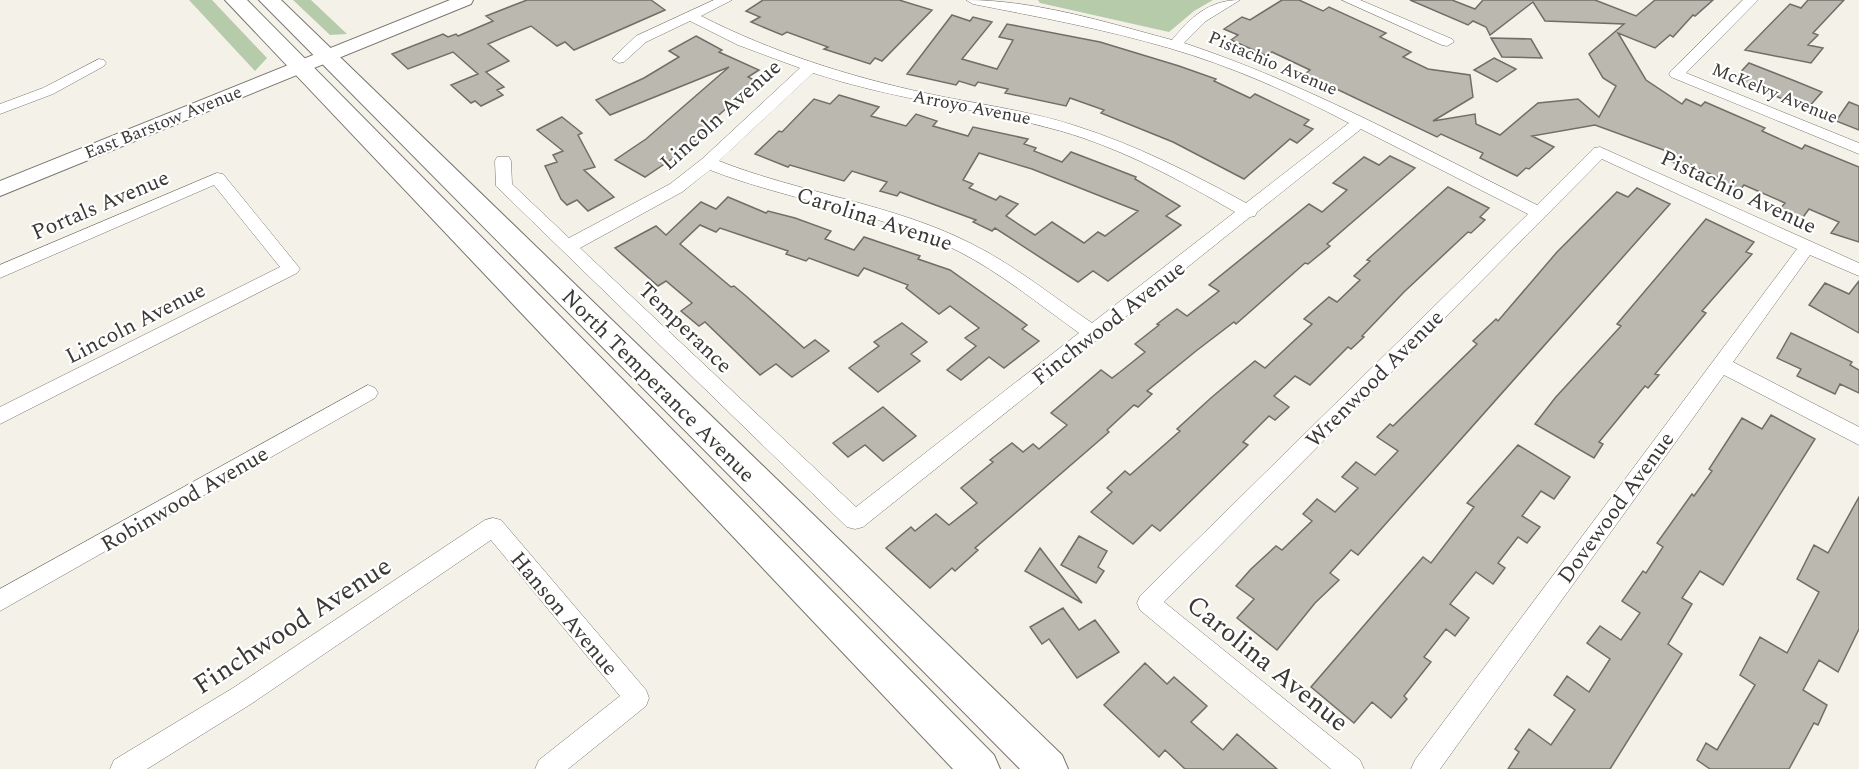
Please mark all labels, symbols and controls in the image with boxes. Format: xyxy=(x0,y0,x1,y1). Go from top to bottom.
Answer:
street label: Pistachio Avenue xyxy=(1204,24,1342,103)
street label: Lincoln Avenue xyxy=(653,52,789,179)
street label: McKelvy Avenue xyxy=(1708,56,1842,131)
street label: East Barstow Avenue xyxy=(80,78,246,166)
street label: Arroyo Avenue xyxy=(911,83,1033,132)
street label: Pistachio Avenue xyxy=(1655,142,1822,243)
street label: Portals Avenue xyxy=(27,162,175,249)
street label: Carolina Avenue xyxy=(792,179,957,260)
street label: Finchwood Avenue xyxy=(1025,253,1193,394)
street label: Lincoln Avenue xyxy=(60,274,212,373)
street label: Temperance xyxy=(630,274,740,382)
street label: North Temperance Avenue xyxy=(553,282,762,491)
street label: Wrenwood Avenue xyxy=(1298,302,1452,456)
street label: Dovewood Avenue xyxy=(1550,425,1683,591)
street label: Robinwood Avenue xyxy=(95,438,275,561)
street label: Hanson Avenue xyxy=(502,544,626,683)
street label: Finchwood Avenue xyxy=(185,546,400,706)
street label: Carolina Avenue xyxy=(1177,585,1358,743)

